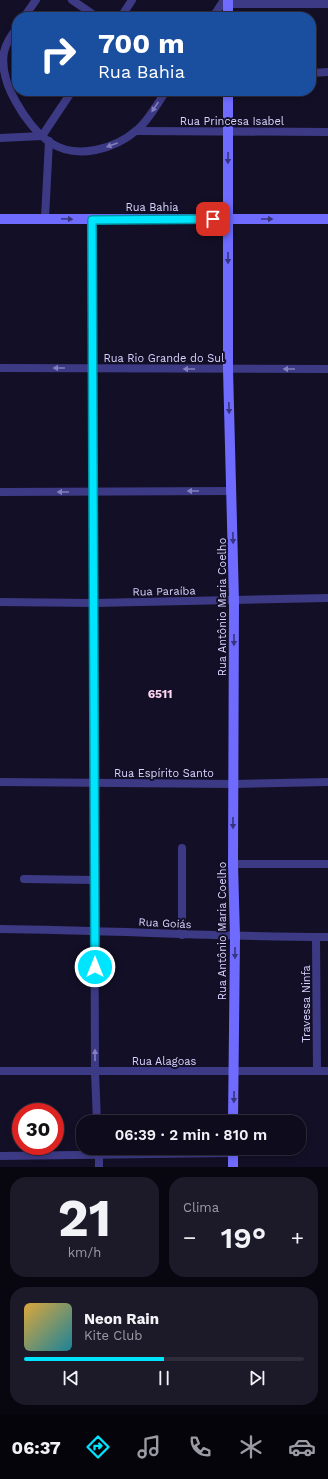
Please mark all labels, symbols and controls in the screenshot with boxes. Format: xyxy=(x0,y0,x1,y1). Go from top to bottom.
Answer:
text: 700 m xyxy=(98,27,185,60)
icon: right xyxy=(32,28,84,80)
text: Rua Bahia xyxy=(98,61,185,82)
one-way arrow xyxy=(151,102,159,112)
street label: Rua Princesa Isabel xyxy=(180,115,285,128)
one-way arrow xyxy=(106,142,118,148)
one-way arrow xyxy=(225,152,232,164)
street label: Rua Bahia xyxy=(125,201,179,214)
pin xyxy=(196,202,230,236)
icon: arrive xyxy=(202,208,224,230)
one-way arrow xyxy=(61,216,74,222)
one-way arrow xyxy=(261,216,274,222)
one-way arrow xyxy=(225,252,231,265)
street label: Rua Rio Grande do Sul xyxy=(104,352,225,365)
one-way arrow xyxy=(52,365,65,371)
one-way arrow xyxy=(182,366,195,372)
one-way arrow xyxy=(282,366,295,372)
one-way arrow xyxy=(226,402,233,414)
one-way arrow xyxy=(186,488,199,494)
one-way arrow xyxy=(56,489,69,495)
one-way arrow xyxy=(230,532,236,545)
street label: Rua Antônio Maria Coelho xyxy=(216,538,229,676)
street label: Rua Paraíba xyxy=(132,584,196,599)
one-way arrow xyxy=(231,634,237,647)
district label: 6511 xyxy=(148,687,172,701)
street label: Rua Espírito Santo xyxy=(114,767,214,780)
one-way arrow xyxy=(230,817,236,830)
street label: Rua Antônio Maria Coelho xyxy=(216,862,229,1000)
street label: Rua Goiás xyxy=(138,916,192,931)
position arrow xyxy=(74,946,116,988)
one-way arrow xyxy=(232,947,238,960)
street label: Travessa Ninfa xyxy=(300,965,313,1043)
one-way arrow xyxy=(92,1048,98,1061)
street label: Rua Alagoas xyxy=(132,1055,196,1068)
one-way arrow xyxy=(230,1091,237,1103)
speed limit sign: 30 xyxy=(12,1103,64,1155)
text: 06:39 · 2 min · 810 m xyxy=(115,1126,267,1144)
text: 21 xyxy=(58,1188,111,1249)
text: Clima xyxy=(183,1200,219,1215)
text: 19° xyxy=(221,1220,266,1255)
text: − xyxy=(183,1225,196,1250)
text: + xyxy=(291,1225,304,1250)
text: km/h xyxy=(68,1245,101,1260)
text: Neon Rain xyxy=(84,1310,159,1328)
text: Kite Club xyxy=(84,1328,142,1343)
icon: previous xyxy=(60,1367,82,1389)
icon: pause xyxy=(153,1367,175,1389)
icon: next xyxy=(246,1367,268,1389)
icon: directions xyxy=(84,1433,112,1461)
icon: music xyxy=(135,1433,163,1461)
icon: phone xyxy=(186,1433,214,1461)
icon: climate xyxy=(237,1433,265,1461)
icon: car xyxy=(288,1433,316,1461)
text: 06:37 xyxy=(12,1437,61,1458)

